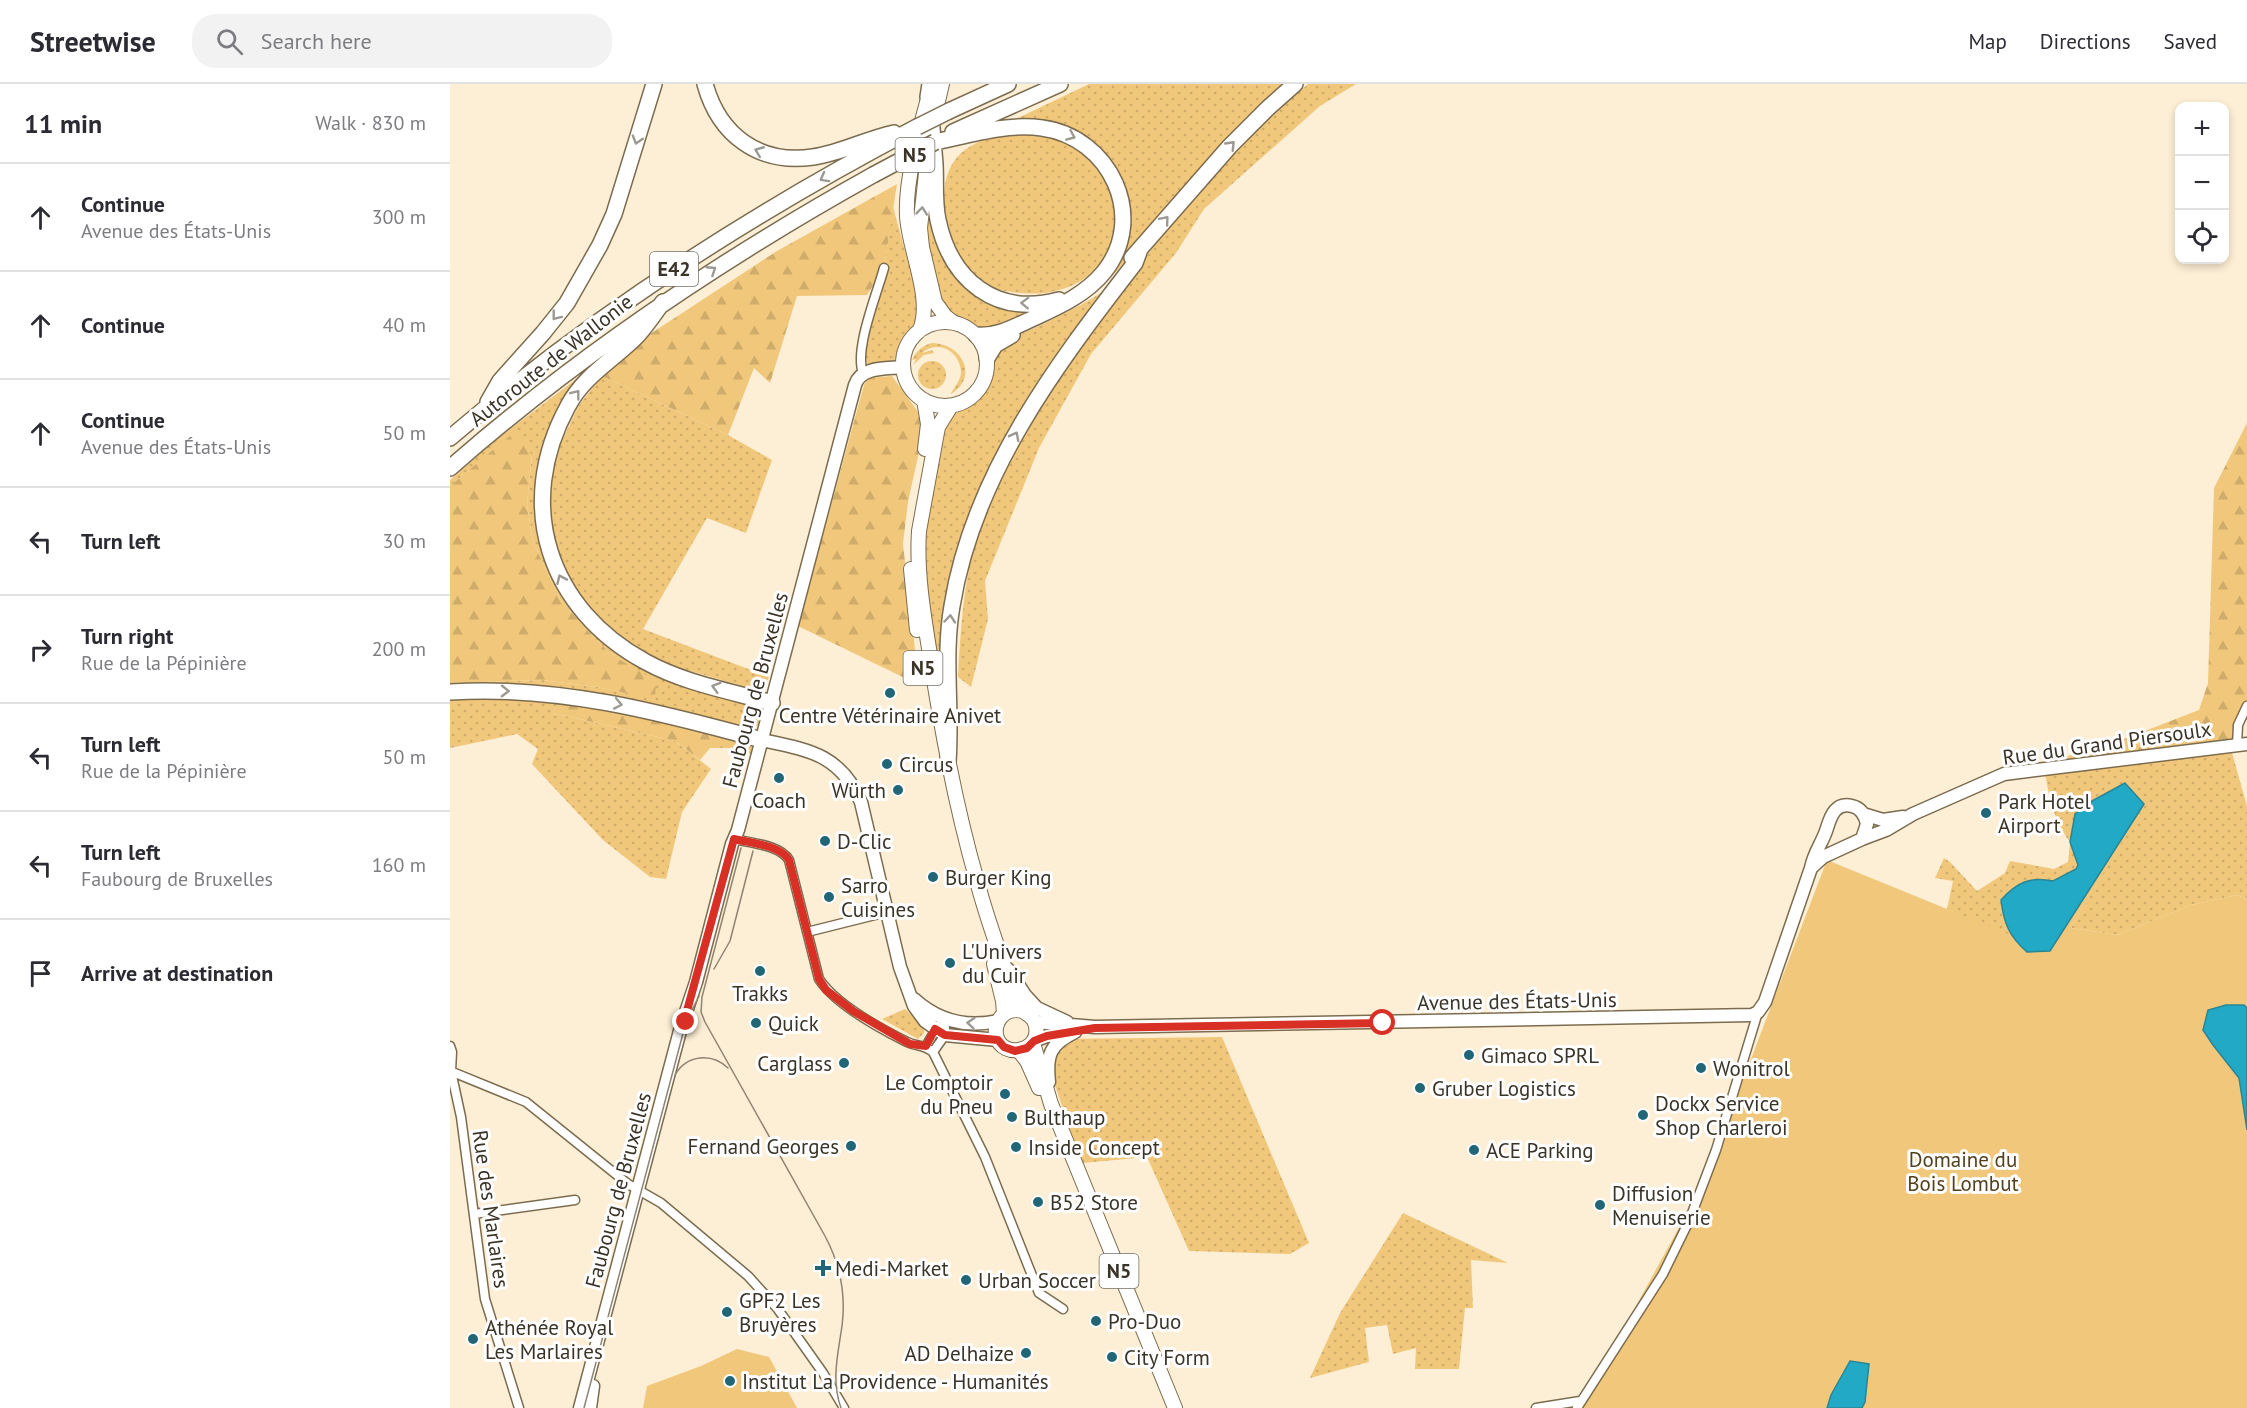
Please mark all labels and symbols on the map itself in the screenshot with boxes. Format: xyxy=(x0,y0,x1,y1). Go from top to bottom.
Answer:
one-way arrow xyxy=(1065,129,1076,141)
one-way arrow xyxy=(632,134,644,145)
road number: N5 xyxy=(896,138,934,172)
one-way arrow xyxy=(1223,142,1234,153)
one-way arrow xyxy=(755,146,766,158)
one-way arrow xyxy=(820,171,830,182)
one-way arrow xyxy=(915,206,927,215)
one-way arrow xyxy=(1158,216,1169,227)
road number: E42 xyxy=(650,252,698,286)
one-way arrow xyxy=(705,266,716,277)
street label: Autoroute de Wallonie xyxy=(464,288,638,432)
one-way arrow xyxy=(1021,297,1030,310)
one-way arrow xyxy=(553,309,564,320)
one-way arrow xyxy=(569,390,580,401)
one-way arrow xyxy=(1008,432,1019,443)
one-way arrow xyxy=(556,575,568,586)
street label: Faubourg de Bruxelles xyxy=(716,589,794,791)
one-way arrow xyxy=(943,614,956,623)
road number: N5 xyxy=(904,651,942,685)
one-way arrow xyxy=(711,682,721,694)
one-way arrow xyxy=(501,684,510,697)
marker: Centre Vétérinaire Anivet xyxy=(883,686,897,700)
one-way arrow xyxy=(613,697,623,710)
place label: Centre Vétérinaire Anivet xyxy=(779,702,1001,729)
street label: Rue du Grand Piersoulx xyxy=(2001,715,2213,771)
place label: Circus xyxy=(899,751,953,778)
marker: Circus xyxy=(880,757,894,771)
marker: Coach xyxy=(772,771,786,785)
place label: Würth xyxy=(832,777,886,804)
marker: Würth xyxy=(891,783,905,797)
place label: Coach xyxy=(752,787,806,814)
place label: Park Hotel Airport xyxy=(1998,788,2091,839)
marker: Park Hotel Airport xyxy=(1979,806,1993,820)
place label: D-Clic xyxy=(837,828,892,855)
marker: D-Clic xyxy=(818,834,832,848)
place label: Burger King xyxy=(945,864,1052,891)
marker: Burger King xyxy=(926,870,940,884)
place label: Sarro Cuisines xyxy=(841,872,915,923)
marker: Sarro Cuisines xyxy=(822,890,836,904)
place label: L'Univers du Cuir xyxy=(962,938,1042,989)
marker: L'Univers du Cuir xyxy=(943,956,957,970)
marker: Trakks xyxy=(753,964,767,978)
place label: Trakks xyxy=(732,980,788,1007)
street label: Avenue des États-Unis xyxy=(1417,986,1617,1016)
route end xyxy=(672,1008,698,1034)
route start xyxy=(1369,1009,1395,1035)
place label: Quick xyxy=(768,1010,819,1037)
marker: Quick xyxy=(749,1016,763,1030)
one-way arrow xyxy=(967,1017,976,1030)
place label: Gimaco SPRL xyxy=(1481,1042,1599,1069)
marker: Gimaco SPRL xyxy=(1462,1048,1476,1062)
place label: Carglass xyxy=(757,1050,832,1077)
place label: Wonitrol xyxy=(1713,1055,1790,1082)
marker: Carglass xyxy=(837,1056,851,1070)
marker: Wonitrol xyxy=(1694,1061,1708,1075)
place label: Le Comptoir du Pneu xyxy=(885,1069,993,1120)
place label: Gruber Logistics xyxy=(1432,1075,1576,1102)
marker: Gruber Logistics xyxy=(1413,1081,1427,1095)
marker: Le Comptoir du Pneu xyxy=(998,1087,1012,1101)
street label: Faubourg de Bruxelles xyxy=(579,1089,657,1291)
place label: Dockx Service Shop Charleroi xyxy=(1655,1090,1788,1141)
place label: Bulthaup xyxy=(1024,1104,1105,1131)
marker: Dockx Service Shop Charleroi xyxy=(1636,1108,1650,1122)
marker: Bulthaup xyxy=(1005,1110,1019,1124)
street label: Rue des Marlaires xyxy=(467,1128,515,1290)
place label: Fernand Georges xyxy=(688,1133,839,1160)
place label: Inside Concept xyxy=(1028,1134,1160,1161)
place label: ACE Parking xyxy=(1486,1137,1594,1164)
marker: Fernand Georges xyxy=(844,1139,858,1153)
marker: Inside Concept xyxy=(1009,1140,1023,1154)
marker: ACE Parking xyxy=(1467,1143,1481,1157)
park label: Domaine du Bois Lombut xyxy=(1907,1146,2019,1197)
place label: Diffusion Menuiserie xyxy=(1612,1180,1711,1231)
place label: B52 Store xyxy=(1050,1189,1138,1216)
marker: B52 Store xyxy=(1031,1195,1045,1209)
marker: Diffusion Menuiserie xyxy=(1593,1198,1607,1212)
road number: N5 xyxy=(1100,1254,1138,1288)
place label: Medi-Market xyxy=(835,1255,949,1282)
marker: Medi-Market xyxy=(816,1261,830,1275)
place label: Urban Soccer xyxy=(978,1267,1096,1294)
marker: Urban Soccer xyxy=(959,1273,973,1287)
place label: GPF2 Les Bruyères xyxy=(739,1287,821,1338)
marker: GPF2 Les Bruyères xyxy=(720,1305,734,1319)
place label: Pro-Duo xyxy=(1108,1308,1181,1335)
place label: Athénée Royal Les Marlaires xyxy=(485,1314,613,1365)
marker: Pro-Duo xyxy=(1089,1314,1103,1328)
marker: Athénée Royal Les Marlaires xyxy=(466,1332,480,1346)
place label: AD Delhaize xyxy=(905,1340,1014,1367)
place label: City Form xyxy=(1124,1344,1210,1371)
marker: AD Delhaize xyxy=(1019,1346,1033,1360)
marker: City Form xyxy=(1105,1350,1119,1364)
place label: Institut La Providence - Humanités xyxy=(742,1368,1049,1395)
marker: Institut La Providence - Humanités xyxy=(723,1374,737,1388)

